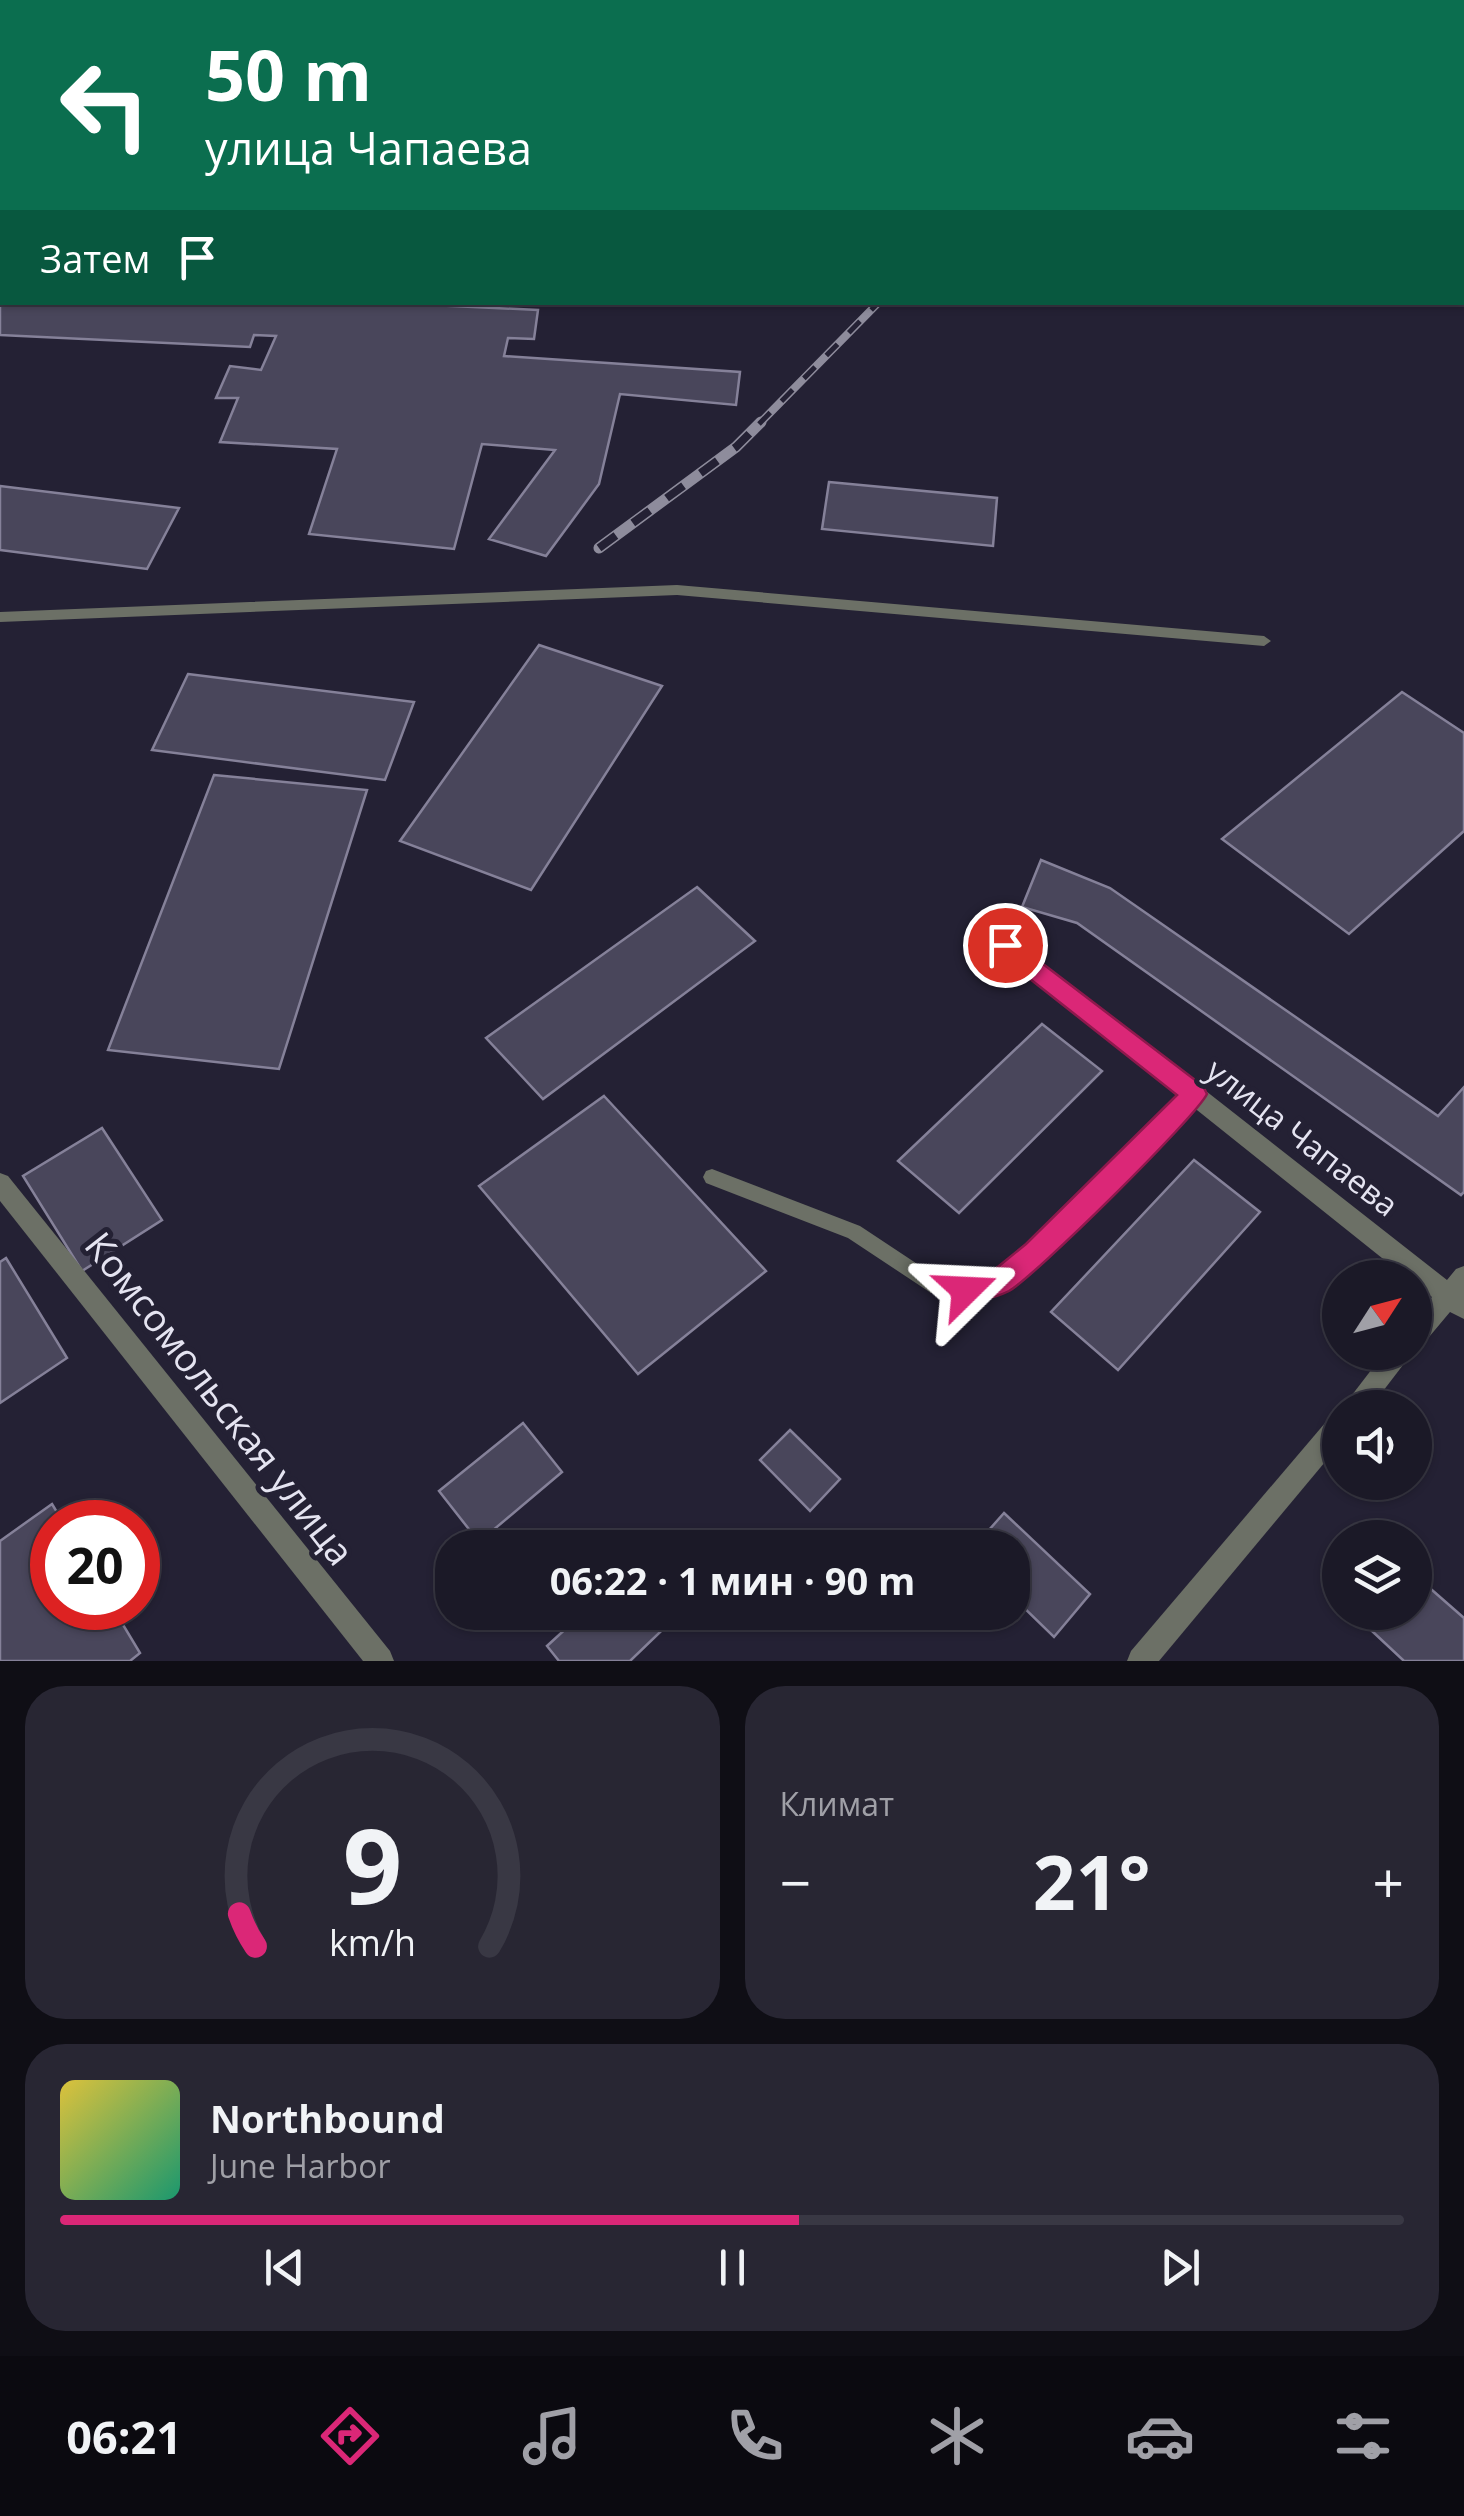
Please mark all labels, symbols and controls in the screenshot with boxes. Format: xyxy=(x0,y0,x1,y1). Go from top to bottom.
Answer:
text: 50 m xyxy=(205,26,372,122)
icon: left xyxy=(40,40,170,170)
text: улица Чапаева xyxy=(205,117,532,178)
icon: arrive xyxy=(170,230,225,285)
text: Затем xyxy=(40,232,150,284)
pin xyxy=(963,903,1048,988)
icon: arrive xyxy=(978,918,1033,973)
street label: улица Чапаева xyxy=(1198,1048,1408,1225)
street label: Комсомольская улица xyxy=(74,1220,367,1575)
position arrow xyxy=(914,1238,1018,1342)
north arrow xyxy=(1322,1260,1432,1370)
map controls xyxy=(1322,1260,1432,1630)
button: sound xyxy=(1322,1390,1432,1500)
speed limit sign: 20 xyxy=(30,1500,160,1630)
button: layers xyxy=(1322,1520,1432,1630)
text: 06:22 · 1 мин · 90 m xyxy=(550,1554,915,1606)
text: Климат xyxy=(780,1782,894,1825)
text: 9 xyxy=(343,1793,402,1934)
text: 21° xyxy=(1033,1830,1151,1932)
text: − xyxy=(780,1844,811,1919)
text: + xyxy=(1373,1844,1404,1919)
text: km/h xyxy=(329,1918,416,1966)
text: Northbound xyxy=(210,2092,445,2144)
text: June Harbor xyxy=(210,2144,390,2187)
icon: previous xyxy=(257,2240,312,2295)
icon: pause xyxy=(705,2240,760,2295)
icon: next xyxy=(1153,2240,1208,2295)
icon: directions xyxy=(315,2401,385,2471)
icon: music xyxy=(517,2401,587,2471)
icon: phone xyxy=(720,2401,790,2471)
icon: climate xyxy=(922,2401,992,2471)
icon: car xyxy=(1125,2401,1195,2471)
icon: filters xyxy=(1328,2401,1398,2471)
text: 06:21 xyxy=(66,2406,182,2467)

